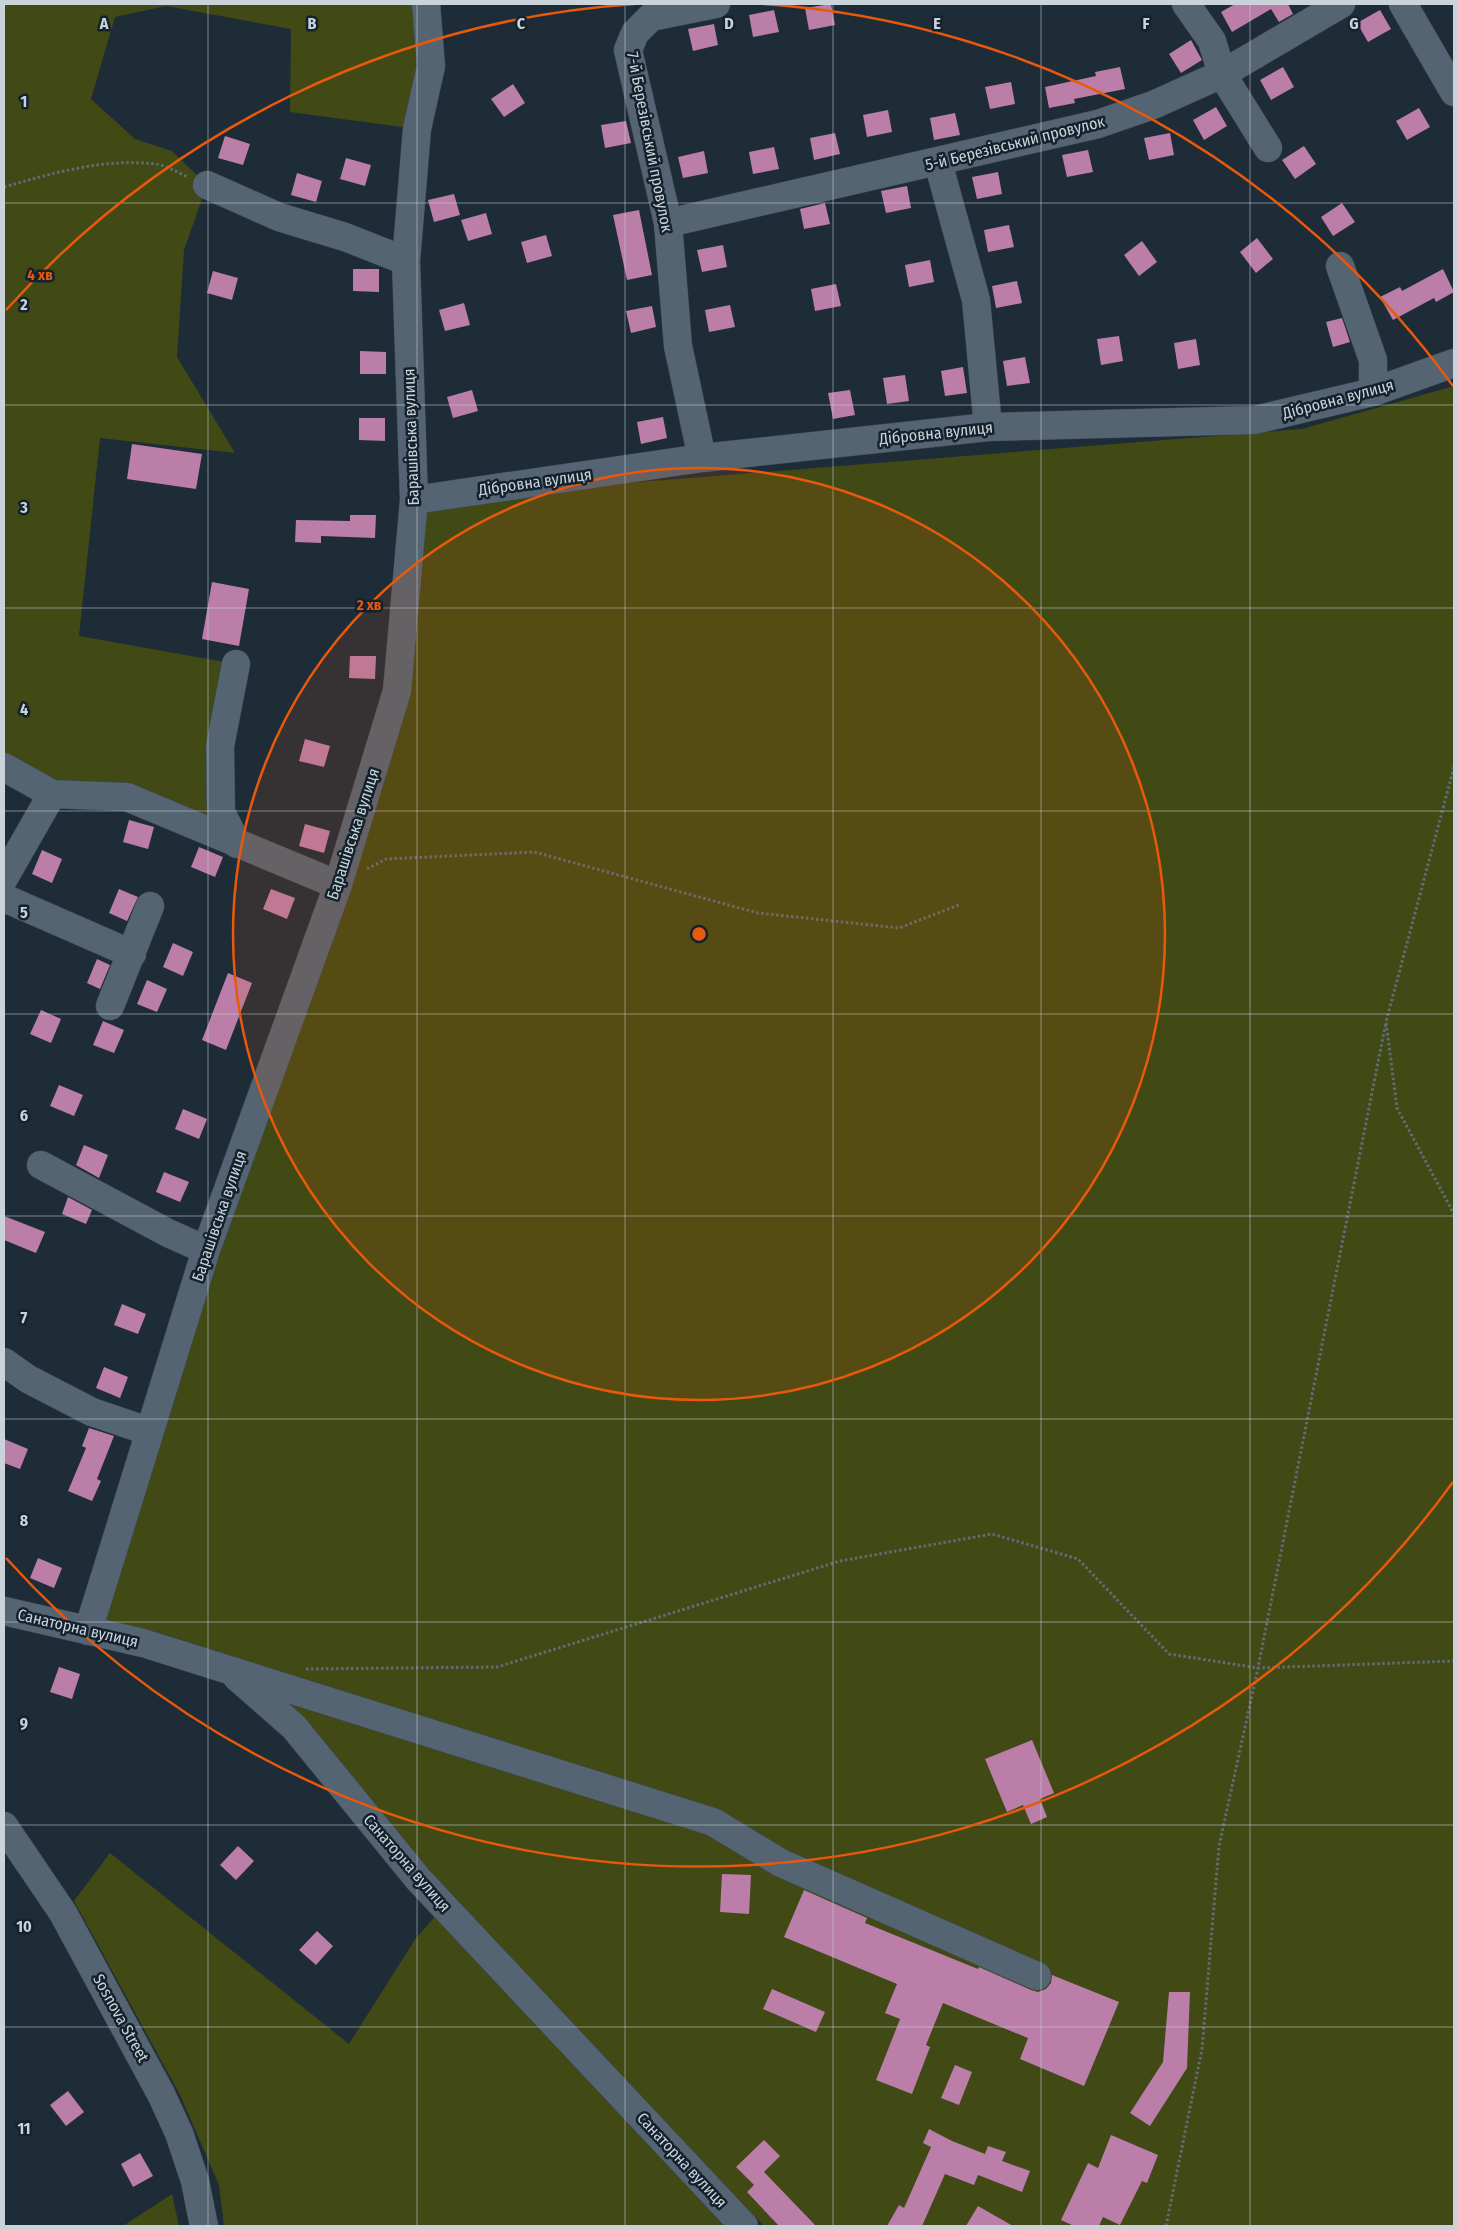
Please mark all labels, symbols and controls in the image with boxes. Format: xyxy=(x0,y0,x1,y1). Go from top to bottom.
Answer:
text: A xyxy=(99,14,109,33)
text: B xyxy=(308,14,317,33)
text: C xyxy=(517,14,526,33)
text: D xyxy=(724,14,734,33)
text: E xyxy=(933,14,941,33)
text: F xyxy=(1142,14,1150,33)
text: G xyxy=(1349,14,1359,33)
street label: 7-й Березівський провулок xyxy=(623,50,677,234)
text: 1 xyxy=(21,92,27,111)
street label: 5-й Березівський провулок xyxy=(923,111,1107,174)
text: 4 хв xyxy=(27,266,53,284)
text: 2 xyxy=(19,295,28,314)
street label: Барашівська вулиця xyxy=(399,368,423,506)
street label: Дібровна вулиця xyxy=(1279,375,1396,423)
street label: Дібровна вулиця xyxy=(877,418,994,449)
street label: Дібровна вулиця xyxy=(476,465,593,500)
text: 3 xyxy=(19,498,28,517)
text: 2 хв xyxy=(356,596,382,614)
text: 4 xyxy=(20,700,28,719)
street label: Барашівська вулиця xyxy=(323,766,383,902)
text: 5 xyxy=(20,903,28,922)
centre of rings xyxy=(690,925,708,943)
text: 6 xyxy=(20,1106,28,1125)
street label: Барашівська вулиця xyxy=(188,1148,250,1284)
text: 7 xyxy=(21,1308,28,1327)
text: 8 xyxy=(20,1511,29,1530)
street label: Санаторна вулиця xyxy=(16,1605,140,1651)
text: 9 xyxy=(20,1714,28,1733)
street label: Санаторна вулиця xyxy=(359,1810,455,1916)
text: 10 xyxy=(16,1917,32,1936)
street label: Sosnova Street xyxy=(89,1971,153,2066)
street label: Санаторна вулиця xyxy=(633,2109,731,2211)
text: 11 xyxy=(17,2119,31,2138)

